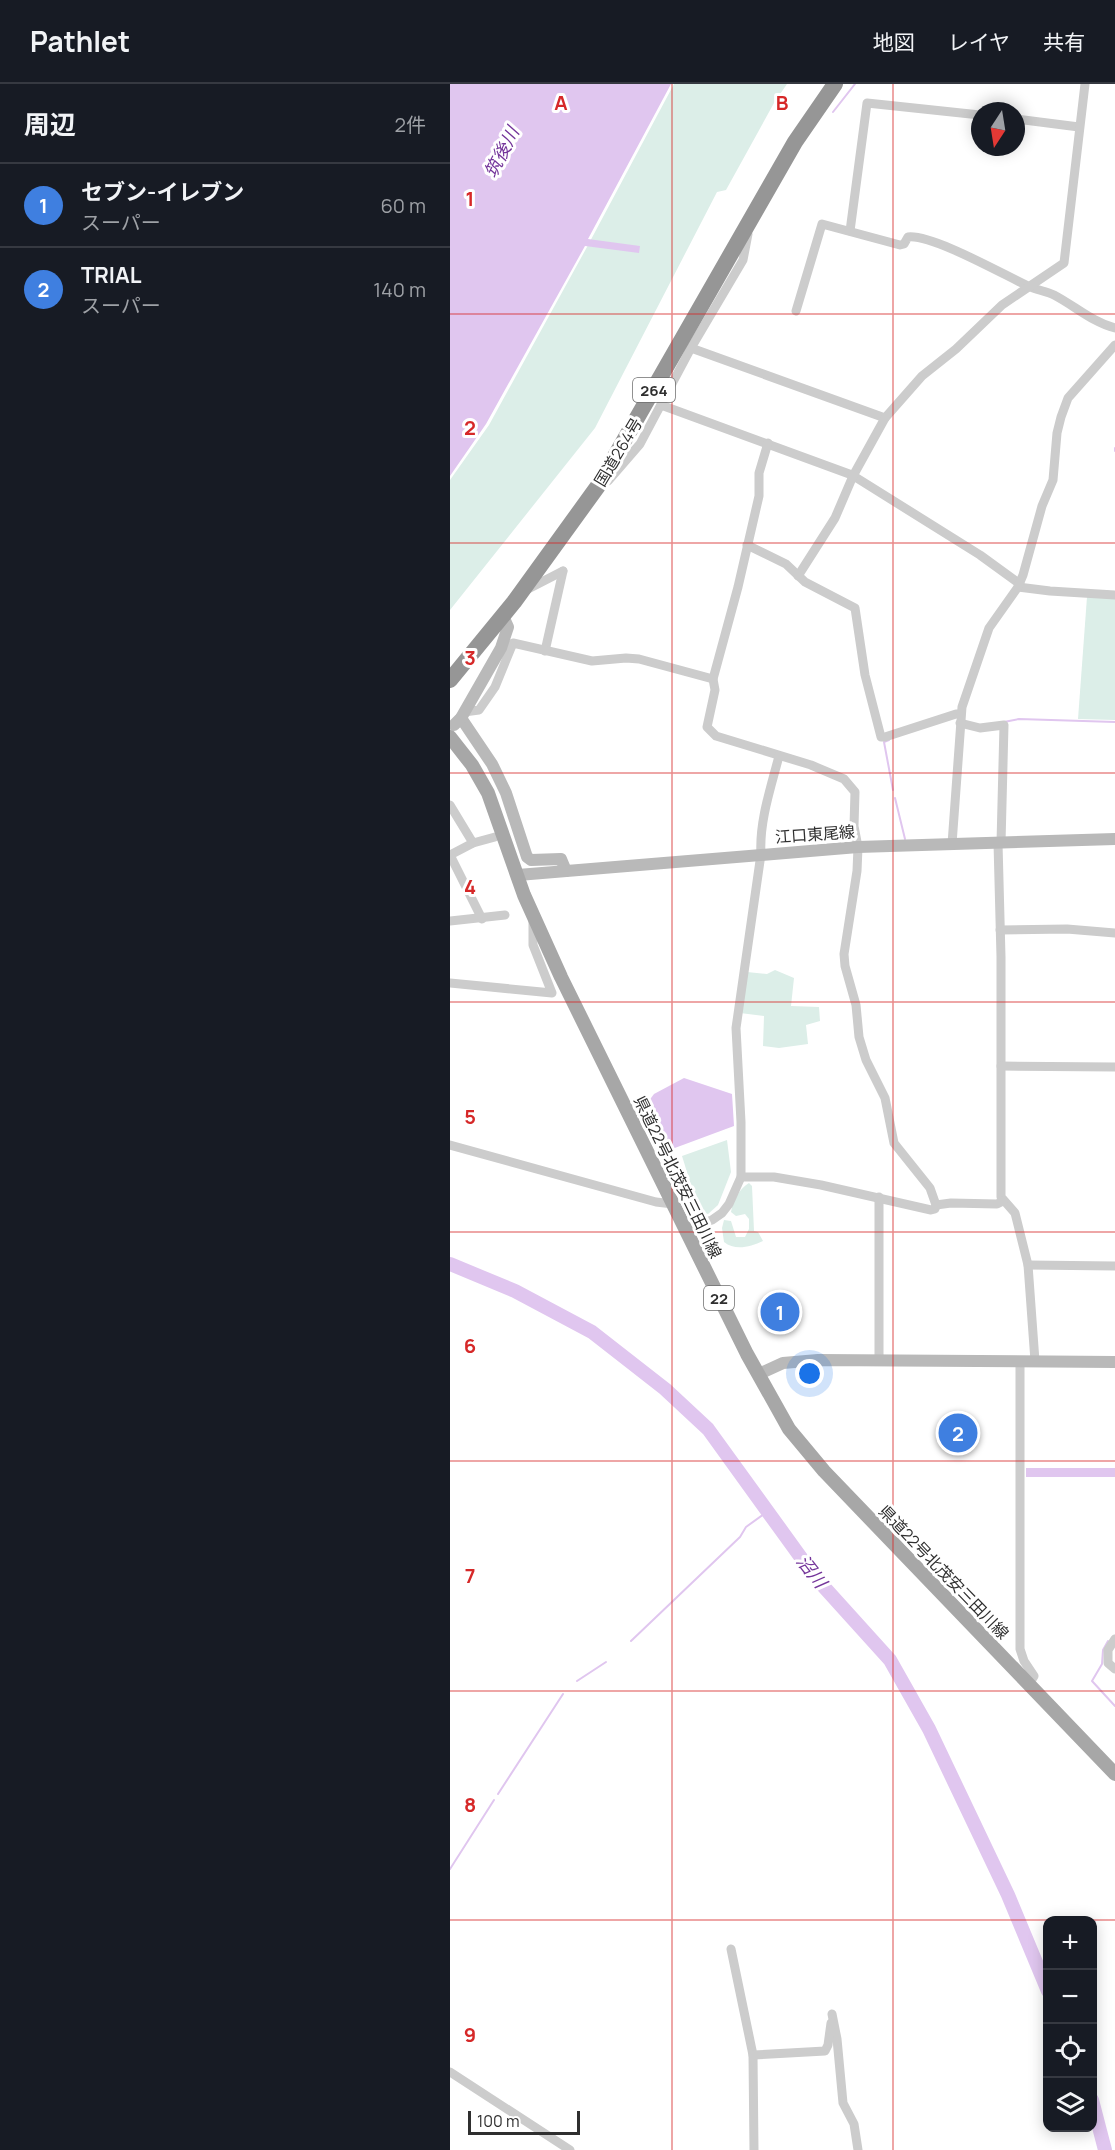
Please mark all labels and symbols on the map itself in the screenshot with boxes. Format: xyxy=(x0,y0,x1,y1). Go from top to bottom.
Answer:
text: A xyxy=(554,89,568,116)
text: B xyxy=(776,89,789,116)
north arrow xyxy=(971,102,1025,156)
water label: 筑後川 xyxy=(478,121,525,182)
text: 1 xyxy=(466,185,474,212)
road number: 264 xyxy=(633,378,675,402)
text: 2 xyxy=(464,414,476,441)
street label: 国道264号 xyxy=(589,414,647,490)
text: 3 xyxy=(464,644,476,671)
street label: 江口東尾線 xyxy=(774,820,856,848)
text: 4 xyxy=(464,873,476,900)
street label: 県道22号北茂安三田川線 xyxy=(629,1092,727,1262)
text: 5 xyxy=(464,1103,476,1130)
road number: 22 xyxy=(704,1286,734,1310)
pin: 1 xyxy=(760,1290,800,1334)
text: 6 xyxy=(464,1332,476,1359)
your location xyxy=(795,1359,824,1388)
pin: 2 xyxy=(938,1410,978,1456)
street label: 県道22号北茂安三田川線 xyxy=(874,1500,1014,1644)
water label: 沼川 xyxy=(791,1549,834,1594)
text: 7 xyxy=(465,1562,475,1589)
text: 8 xyxy=(464,1791,476,1818)
text: 9 xyxy=(464,2021,476,2048)
scale bar xyxy=(468,2108,580,2136)

